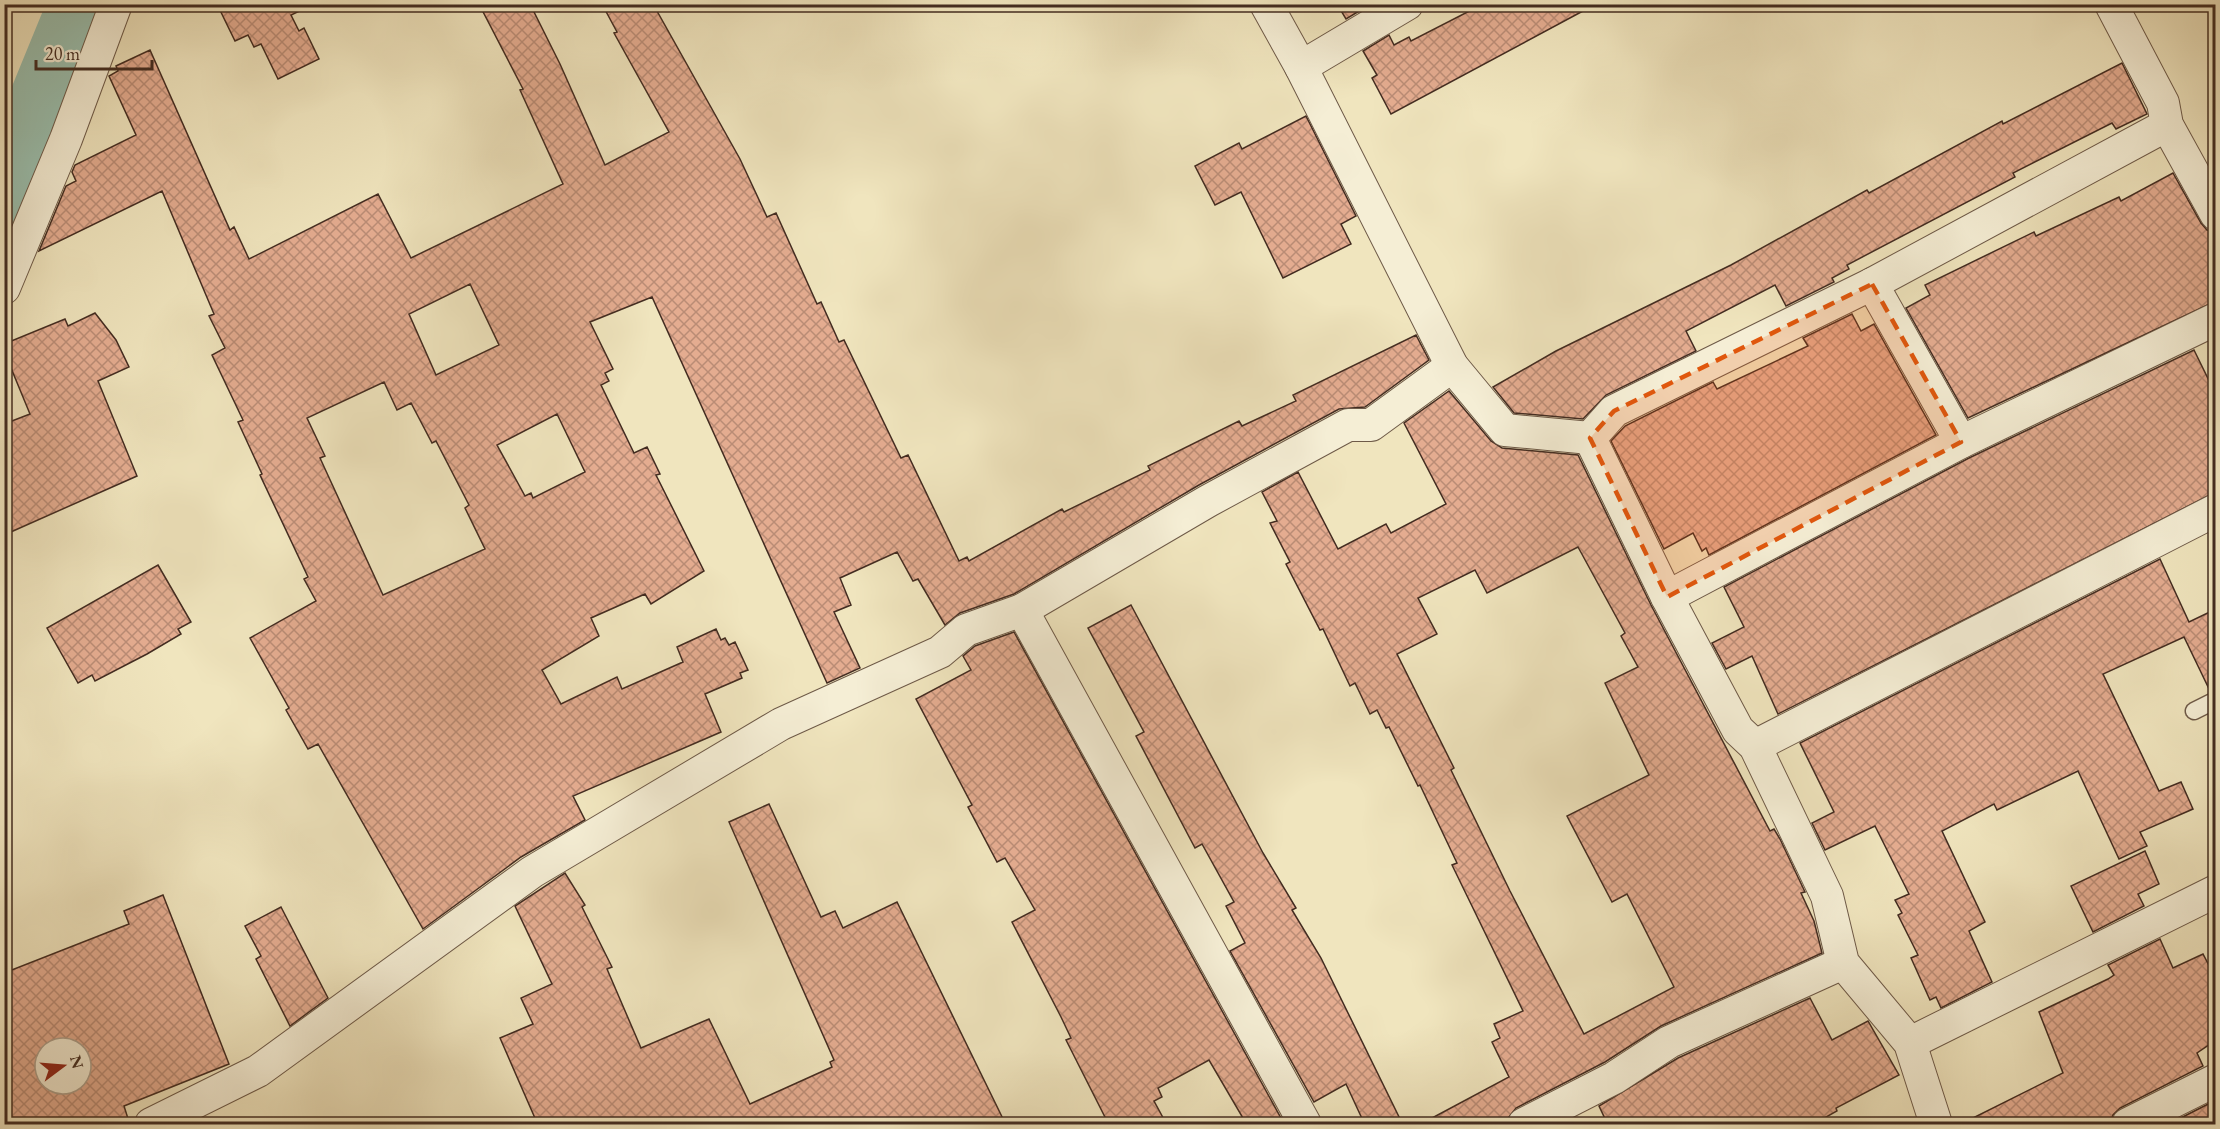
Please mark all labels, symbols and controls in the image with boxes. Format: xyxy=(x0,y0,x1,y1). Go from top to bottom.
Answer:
scale bar xyxy=(36,33,152,71)
text: 20 m xyxy=(45,42,80,65)
north arrow xyxy=(33,1036,93,1096)
text: N xyxy=(65,1053,89,1071)

